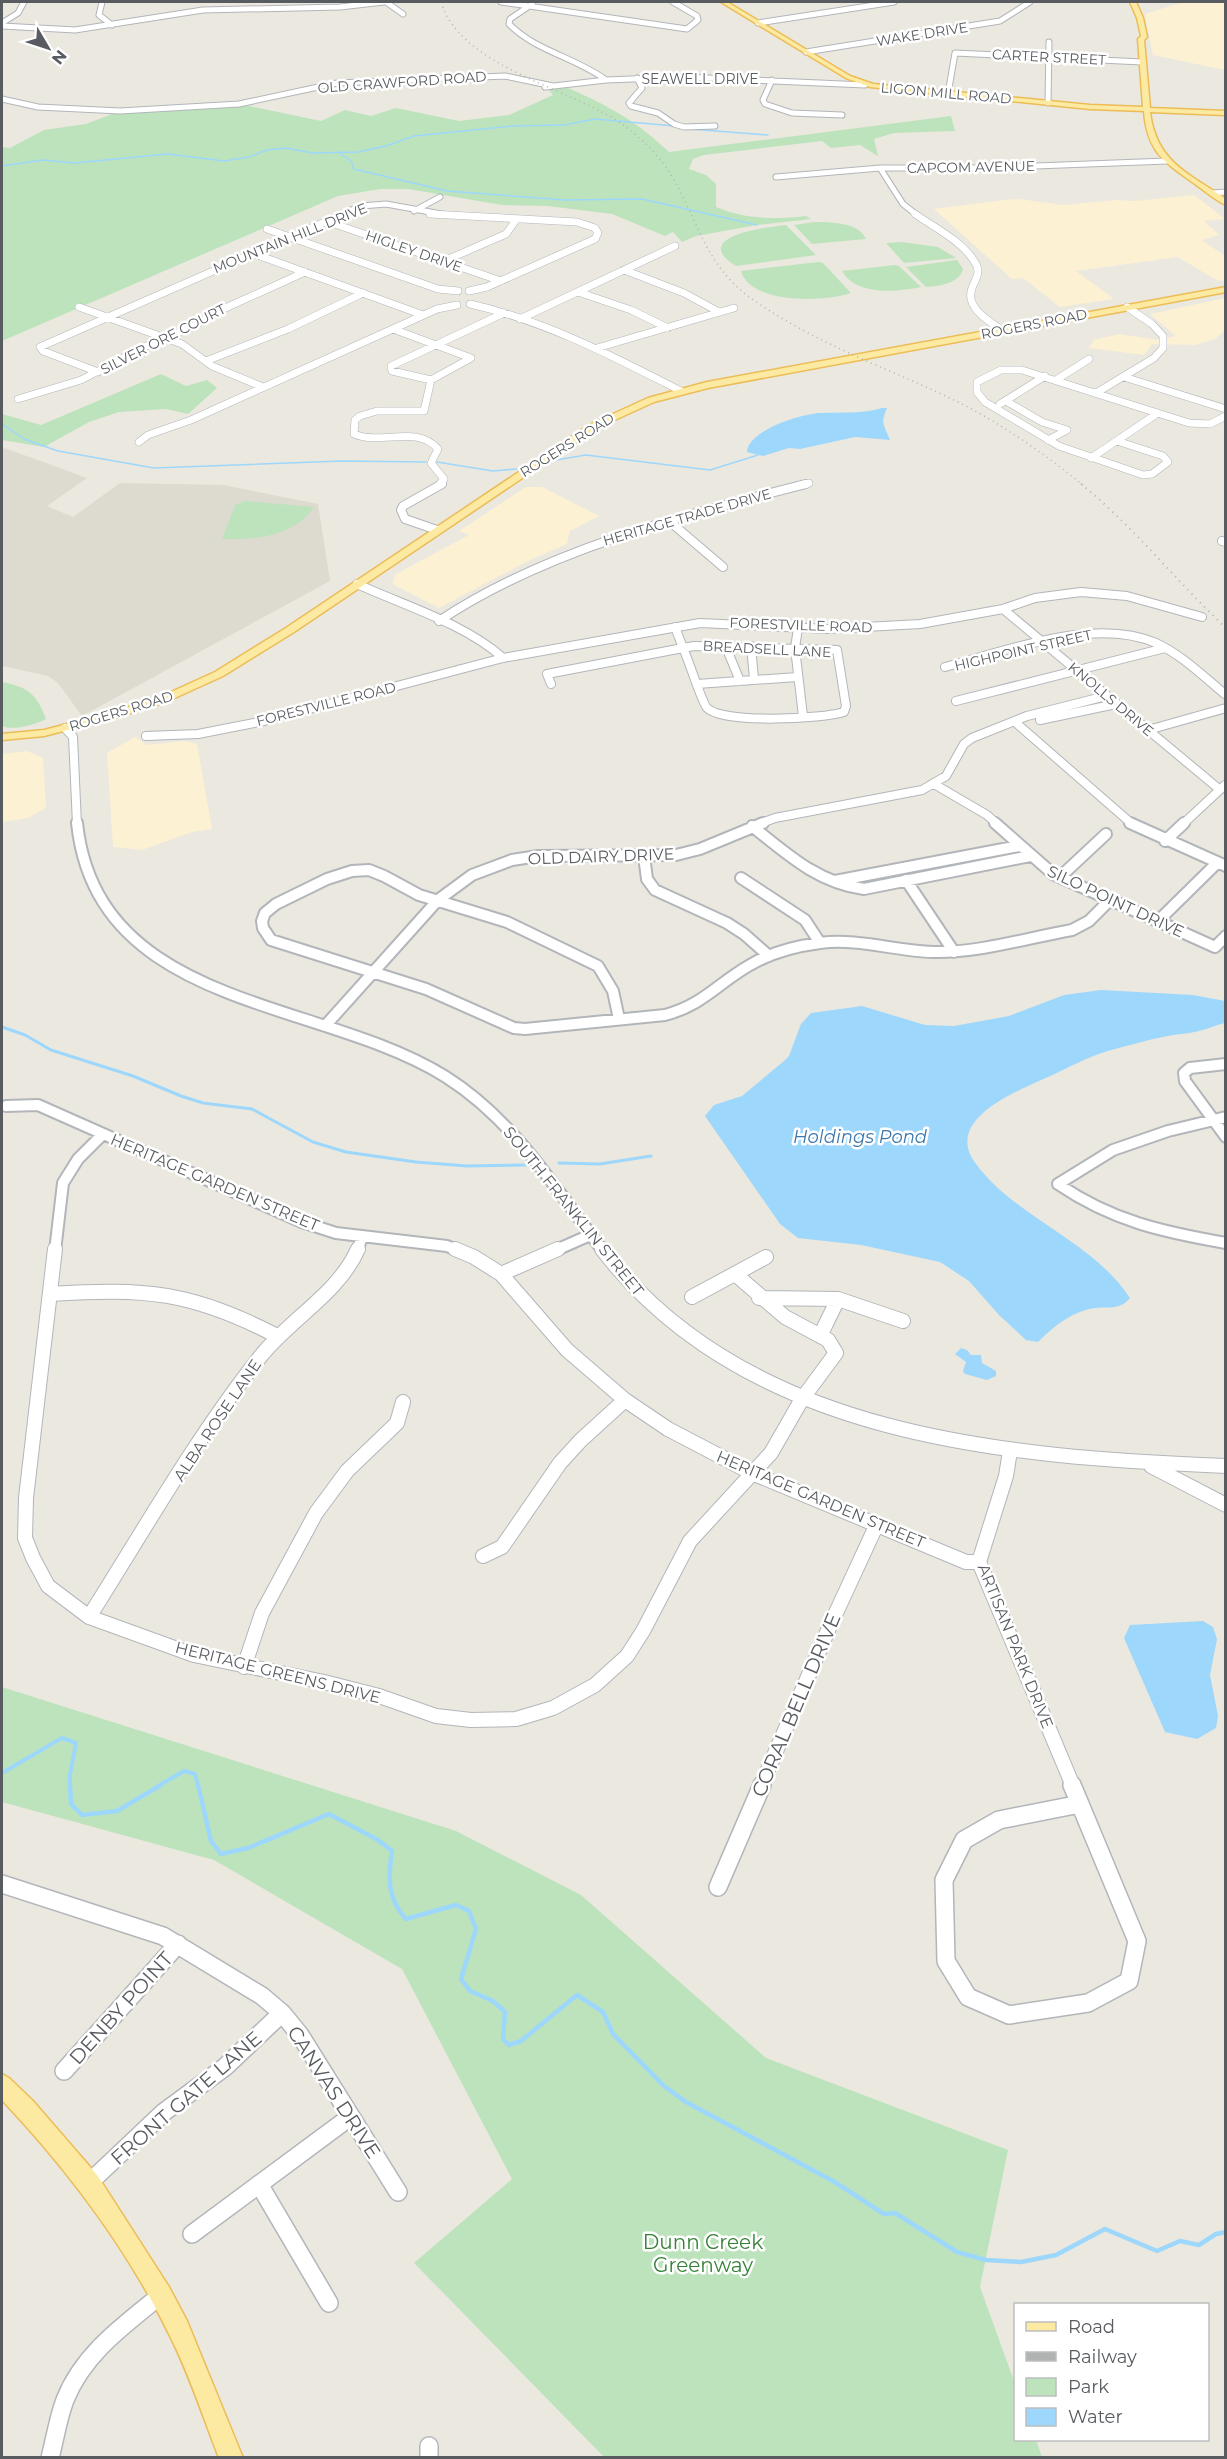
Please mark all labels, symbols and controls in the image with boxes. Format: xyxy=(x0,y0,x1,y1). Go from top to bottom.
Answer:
north arrow xyxy=(18,18,78,78)
street label: WAKE DRIVE xyxy=(875,18,969,50)
street label: CARTER STREET xyxy=(991,45,1107,69)
text: N xyxy=(48,46,71,68)
street label: OLD CRAWFORD ROAD xyxy=(317,67,487,97)
street label: SEAWELL DRIVE xyxy=(641,70,759,88)
street label: LIGON MILL ROAD xyxy=(880,78,1012,108)
street label: CAPCOM AVENUE xyxy=(907,157,1035,177)
street label: MOUNTAIN HILL DRIVE xyxy=(210,199,370,277)
street label: HIGLEY DRIVE xyxy=(363,226,465,276)
street label: SILVER ORE COURT xyxy=(97,300,229,378)
street label: ROGERS ROAD xyxy=(979,305,1089,343)
street label: ROGERS ROAD xyxy=(517,409,617,481)
street label: HERITAGE TRADE DRIVE xyxy=(601,484,773,550)
street label: FORESTVILLE ROAD xyxy=(729,614,873,636)
street label: HIGHPOINT STREET xyxy=(953,625,1093,675)
street label: BREADSELL LANE xyxy=(702,637,832,661)
street label: KNOLLS DRIVE xyxy=(1064,658,1158,740)
street label: FORESTVILLE ROAD xyxy=(254,678,398,730)
street label: ROGERS ROAD xyxy=(67,687,175,735)
street label: OLD DAIRY DRIVE xyxy=(528,844,674,869)
street label: SILO POINT DRIVE xyxy=(1044,861,1187,941)
street label: SOUTH FRANKLIN STREET xyxy=(499,1123,648,1300)
water label: Holdings Pond xyxy=(793,1126,928,1148)
street label: HERITAGE GARDEN STREET xyxy=(108,1130,323,1235)
street label: ALBA ROSE LANE xyxy=(170,1356,265,1485)
street label: HERITAGE GARDEN STREET xyxy=(714,1447,929,1552)
street label: ARTISAN PARK DRIVE xyxy=(974,1561,1057,1731)
street label: CORAL BELL DRIVE xyxy=(746,1610,846,1800)
street label: HERITAGE GREENS DRIVE xyxy=(173,1638,382,1707)
street label: DENBY POINT xyxy=(64,1946,178,2069)
street label: CANVAS DRIVE xyxy=(282,2021,386,2163)
street label: FRONT GATE LANE xyxy=(106,2026,266,2170)
park label: Dunn Creek Greenway xyxy=(643,2230,763,2277)
legend xyxy=(1014,2303,1209,2441)
text: Road xyxy=(1068,2316,1115,2338)
text: Railway xyxy=(1068,2346,1137,2368)
text: Park xyxy=(1068,2376,1109,2398)
text: Water xyxy=(1068,2406,1123,2428)

